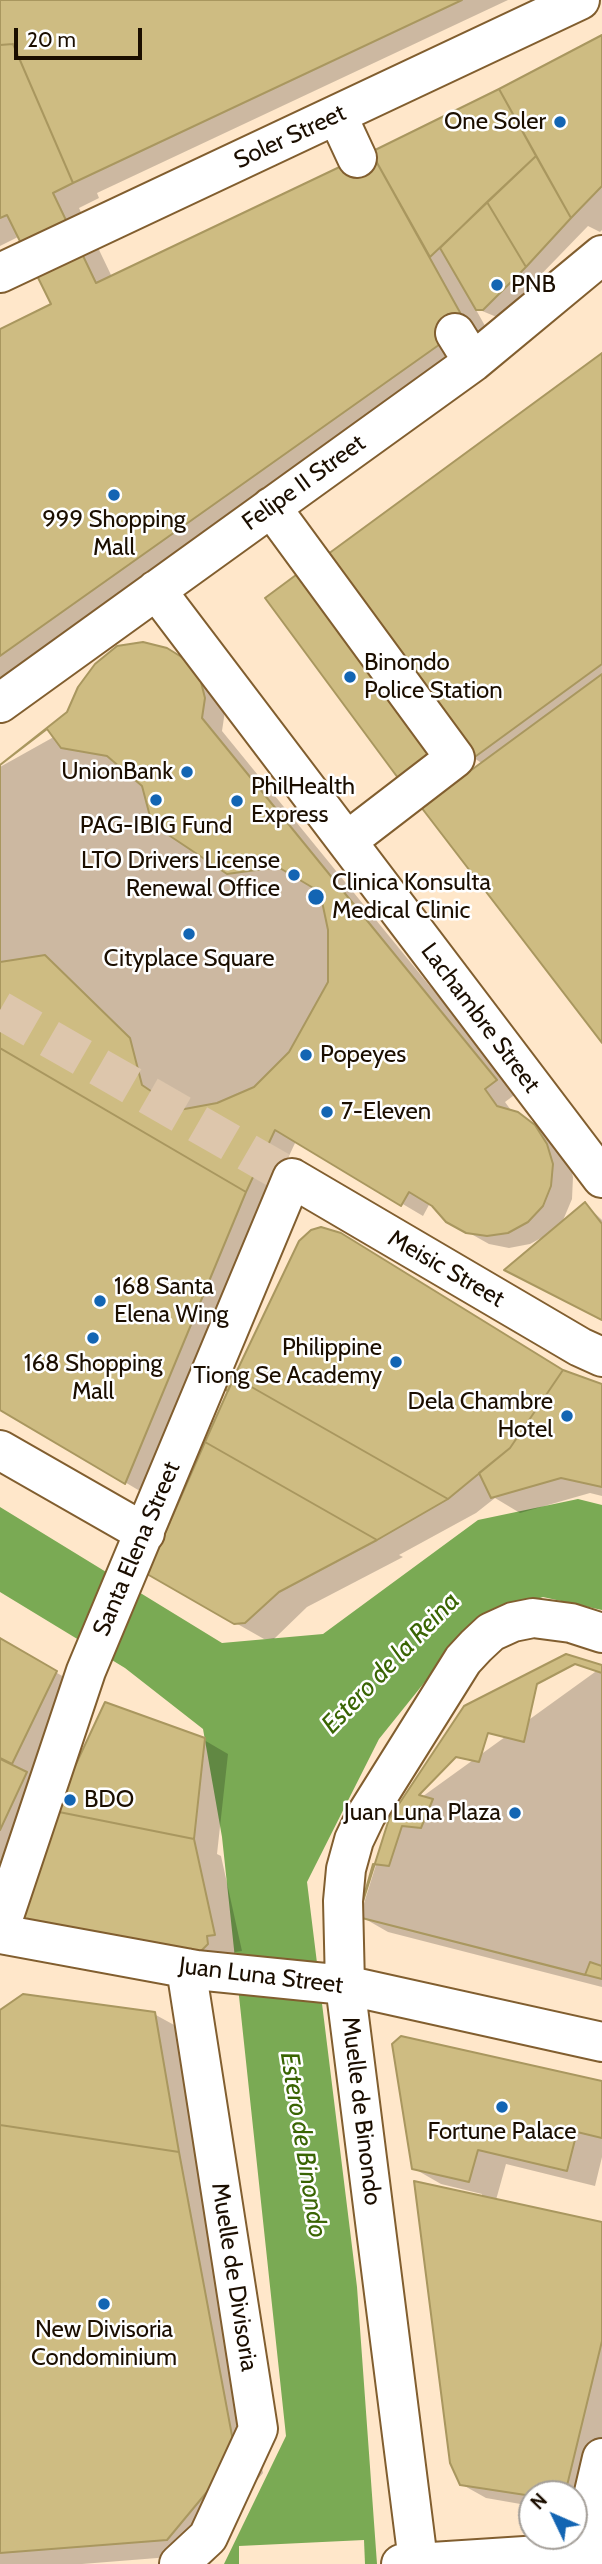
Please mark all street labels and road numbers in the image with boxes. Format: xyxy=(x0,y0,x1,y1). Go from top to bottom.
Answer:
street label: Soler Street xyxy=(230,99,350,175)
street label: Felipe II Street xyxy=(237,429,371,537)
street label: Lachambre Street xyxy=(414,937,546,1099)
street label: Meisic Street xyxy=(383,1224,509,1314)
street label: Santa Elena Street xyxy=(87,1457,187,1641)
street label: Juan Luna Street xyxy=(177,1952,345,2000)
street label: Muelle de Binondo xyxy=(335,2015,387,2207)
street label: Muelle de Divisoria xyxy=(205,2181,263,2373)

